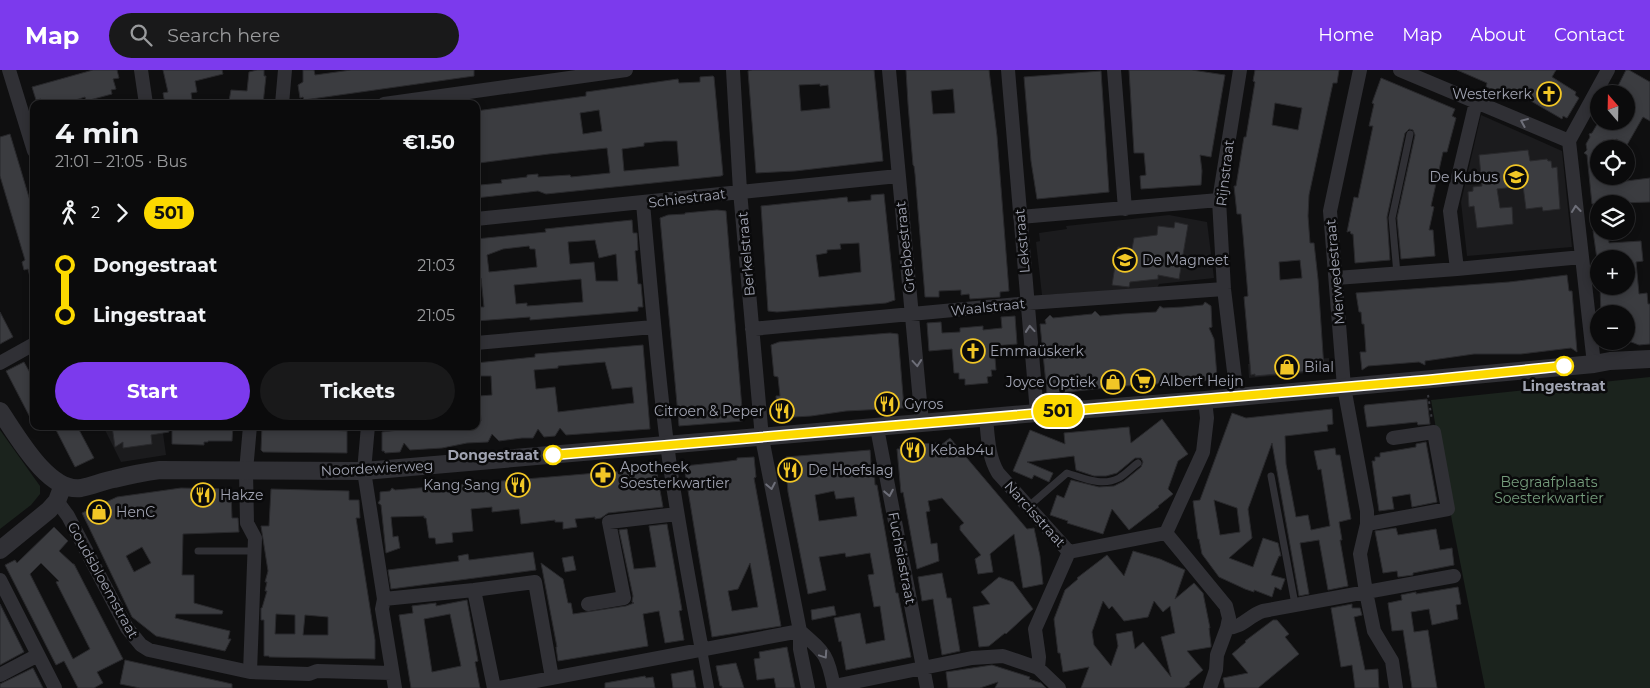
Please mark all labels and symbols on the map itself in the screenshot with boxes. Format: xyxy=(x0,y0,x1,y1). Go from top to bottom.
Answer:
church icon: Westerkerk xyxy=(1536,81,1562,107)
place label: Westerkerk xyxy=(1452,85,1533,103)
north arrow xyxy=(1590,85,1635,130)
one-way arrow xyxy=(1520,118,1529,129)
street label: Rijnstraat xyxy=(1212,138,1238,207)
school or university icon: De Kubus xyxy=(1503,164,1529,190)
place label: De Kubus xyxy=(1429,168,1498,186)
street label: Schiestraat xyxy=(647,184,727,212)
street label: Grebbestraat xyxy=(891,200,919,294)
one-way arrow xyxy=(1571,204,1582,212)
street label: Lekstraat xyxy=(1010,208,1034,274)
street label: Berkelstraat xyxy=(733,211,759,297)
street label: Merwedestraat xyxy=(1321,218,1349,326)
school or university icon: De Magneet xyxy=(1112,247,1138,273)
place label: De Magneet xyxy=(1142,251,1229,269)
street label: Waalstraat xyxy=(950,294,1026,320)
one-way arrow xyxy=(1024,325,1035,333)
church icon: Emmaüskerk xyxy=(960,338,986,364)
place label: Emmaüskerk xyxy=(990,342,1085,360)
shop icon: Bilal xyxy=(1274,354,1300,380)
marker: Lingestraat xyxy=(1554,356,1574,376)
place label: Bilal xyxy=(1304,358,1334,376)
one-way arrow xyxy=(911,360,922,368)
supermarket icon: Albert Heijn xyxy=(1130,368,1156,394)
shop icon: Joyce Optiek xyxy=(1100,369,1126,395)
place label: Albert Heijn xyxy=(1160,372,1244,390)
place label: Joyce Optiek xyxy=(1005,373,1097,391)
place label: Lingestraat xyxy=(1522,377,1606,395)
restaurant icon: Gyros xyxy=(874,391,900,417)
place label: Gyros xyxy=(904,395,944,413)
line badge: 501 xyxy=(1029,395,1087,427)
restaurant icon: Citroen & Peper xyxy=(769,398,795,424)
place label: Citroen & Peper xyxy=(654,402,764,420)
restaurant icon: Kebab4u xyxy=(900,437,926,463)
place label: Kebab4u xyxy=(930,441,994,459)
marker: Dongestraat xyxy=(543,445,563,465)
place label: Dongestraat xyxy=(448,446,539,464)
street label: Noordewierweg xyxy=(320,456,434,480)
restaurant icon: De Hoefslag xyxy=(777,457,803,483)
place label: Apotheek Soesterkwartier xyxy=(620,458,730,492)
place label: De Hoefslag xyxy=(808,461,894,479)
pharmacy icon: Apotheek Soesterkwartier xyxy=(590,462,616,488)
restaurant icon: Kang Sang xyxy=(505,472,531,498)
park label: Begraafplaats Soesterkwartier xyxy=(1494,473,1604,507)
place label: Kang Sang xyxy=(423,476,500,494)
street label: Narcisstraat xyxy=(1000,477,1070,551)
one-way arrow xyxy=(766,481,776,490)
restaurant icon: Hakze xyxy=(190,482,216,508)
place label: Hakze xyxy=(220,486,263,504)
one-way arrow xyxy=(884,488,894,497)
shop icon: HenC xyxy=(86,499,112,525)
place label: HenC xyxy=(116,503,155,521)
street label: Fuchsiastraat xyxy=(884,510,920,606)
street label: Goudsbloemstraat xyxy=(64,519,143,642)
one-way arrow xyxy=(818,650,827,659)

